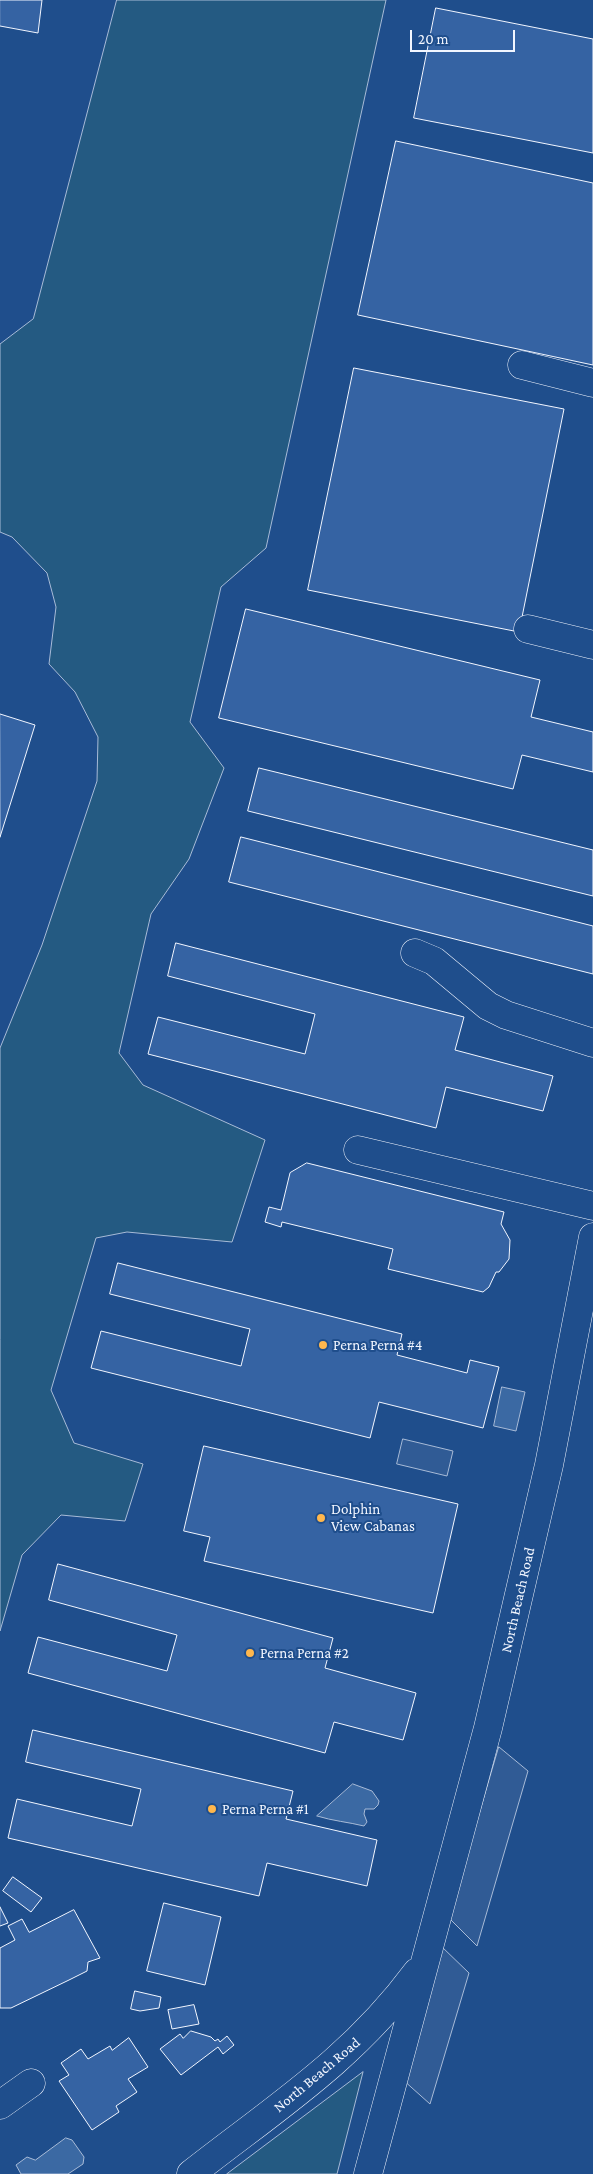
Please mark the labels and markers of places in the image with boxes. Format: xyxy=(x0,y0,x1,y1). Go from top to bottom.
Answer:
place label: Perna Perna #4 xyxy=(333,1336,422,1354)
marker: Perna Perna #4 xyxy=(317,1339,329,1351)
place label: Dolphin View Cabanas xyxy=(331,1500,415,1535)
marker: Dolphin View Cabanas xyxy=(315,1512,327,1524)
place label: Perna Perna #2 xyxy=(260,1644,349,1662)
marker: Perna Perna #2 xyxy=(244,1647,256,1659)
place label: Perna Perna #1 xyxy=(222,1800,309,1818)
marker: Perna Perna #1 xyxy=(206,1803,218,1815)

